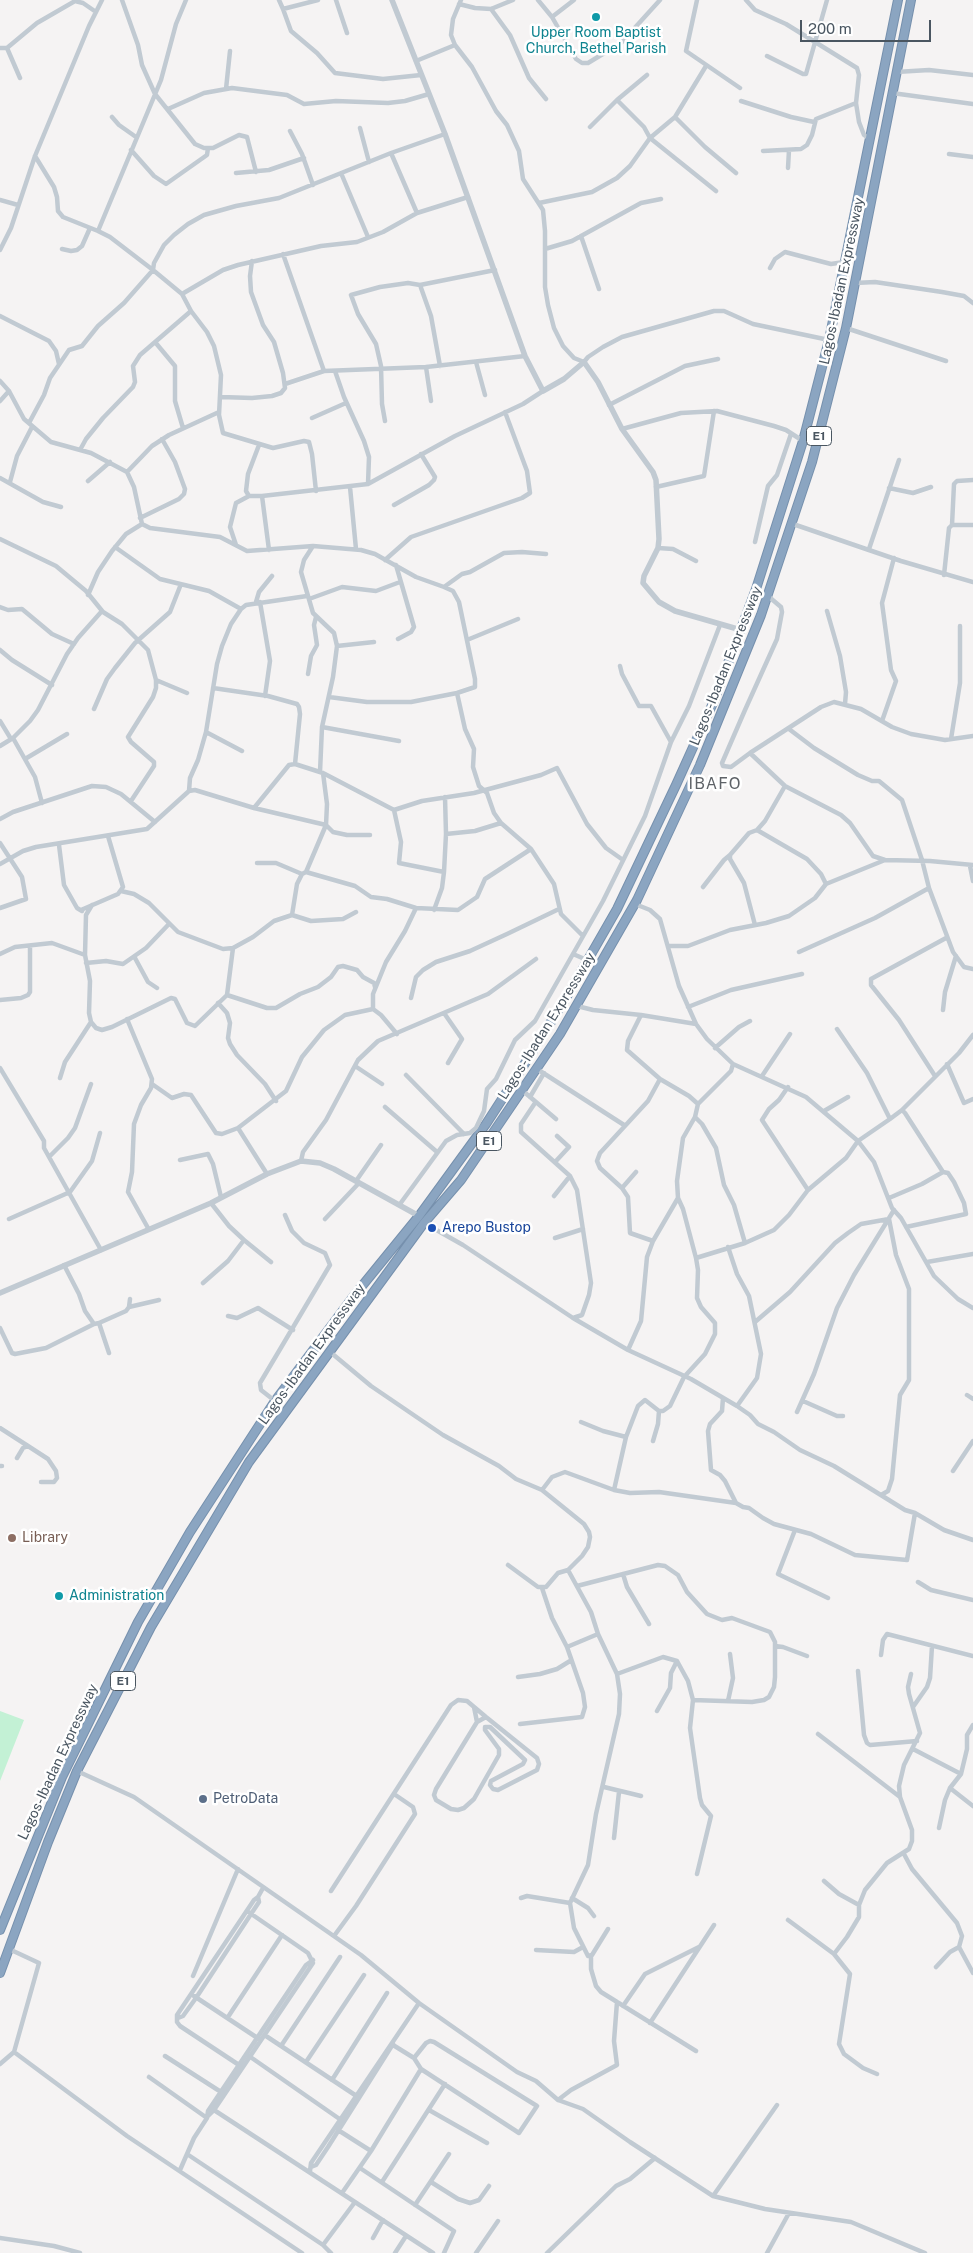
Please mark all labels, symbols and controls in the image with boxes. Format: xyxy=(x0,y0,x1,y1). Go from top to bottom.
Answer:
scale bar xyxy=(803,10,934,42)
marker: Upper Room Baptist Church, Bethel Parish xyxy=(590,11,602,23)
text: 200 m xyxy=(808,20,852,37)
place label: Upper Room Baptist Church, Bethel Parish xyxy=(526,25,666,58)
street label: Lagos-Ibadan Expressway xyxy=(816,196,868,366)
road number: E1 xyxy=(806,426,832,446)
street label: Lagos-Ibadan Expressway xyxy=(686,584,766,748)
district label: IBAFO xyxy=(688,774,742,794)
street label: Lagos-Ibadan Expressway xyxy=(495,949,599,1103)
road number: E1 xyxy=(476,1132,502,1150)
place label: Arepo Bustop xyxy=(442,1220,531,1236)
marker: Arepo Bustop xyxy=(426,1222,438,1234)
street label: Lagos-Ibadan Expressway xyxy=(255,1280,369,1428)
place label: Library xyxy=(22,1530,68,1546)
marker: Library xyxy=(6,1532,18,1544)
place label: Administration xyxy=(69,1588,164,1604)
marker: Administration xyxy=(53,1590,65,1602)
road number: E1 xyxy=(110,1672,136,1690)
street label: Lagos-Ibadan Expressway xyxy=(14,1681,102,1843)
place label: PetroData xyxy=(213,1791,278,1807)
marker: PetroData xyxy=(197,1793,209,1805)

